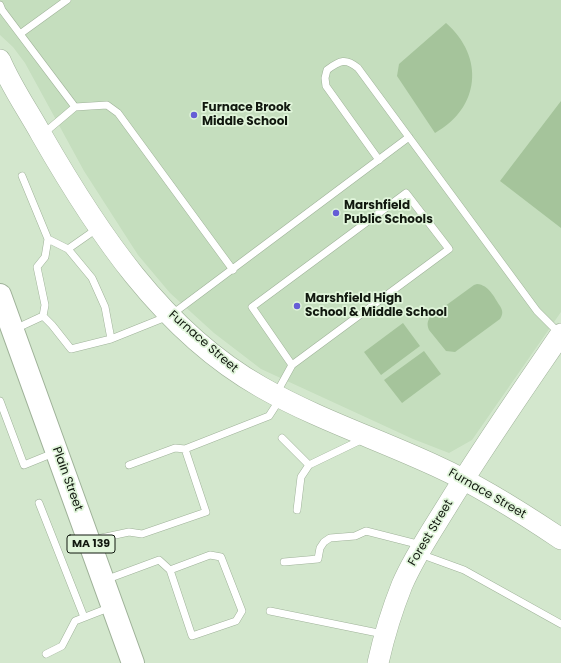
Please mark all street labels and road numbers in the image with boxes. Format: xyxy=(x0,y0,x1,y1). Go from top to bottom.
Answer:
street label: Furnace Street xyxy=(165,308,241,376)
street label: Plain Street xyxy=(49,445,85,513)
street label: Furnace Street xyxy=(446,466,528,522)
street label: Forest Street xyxy=(406,497,456,569)
road number: MA 139 xyxy=(67,535,115,553)

